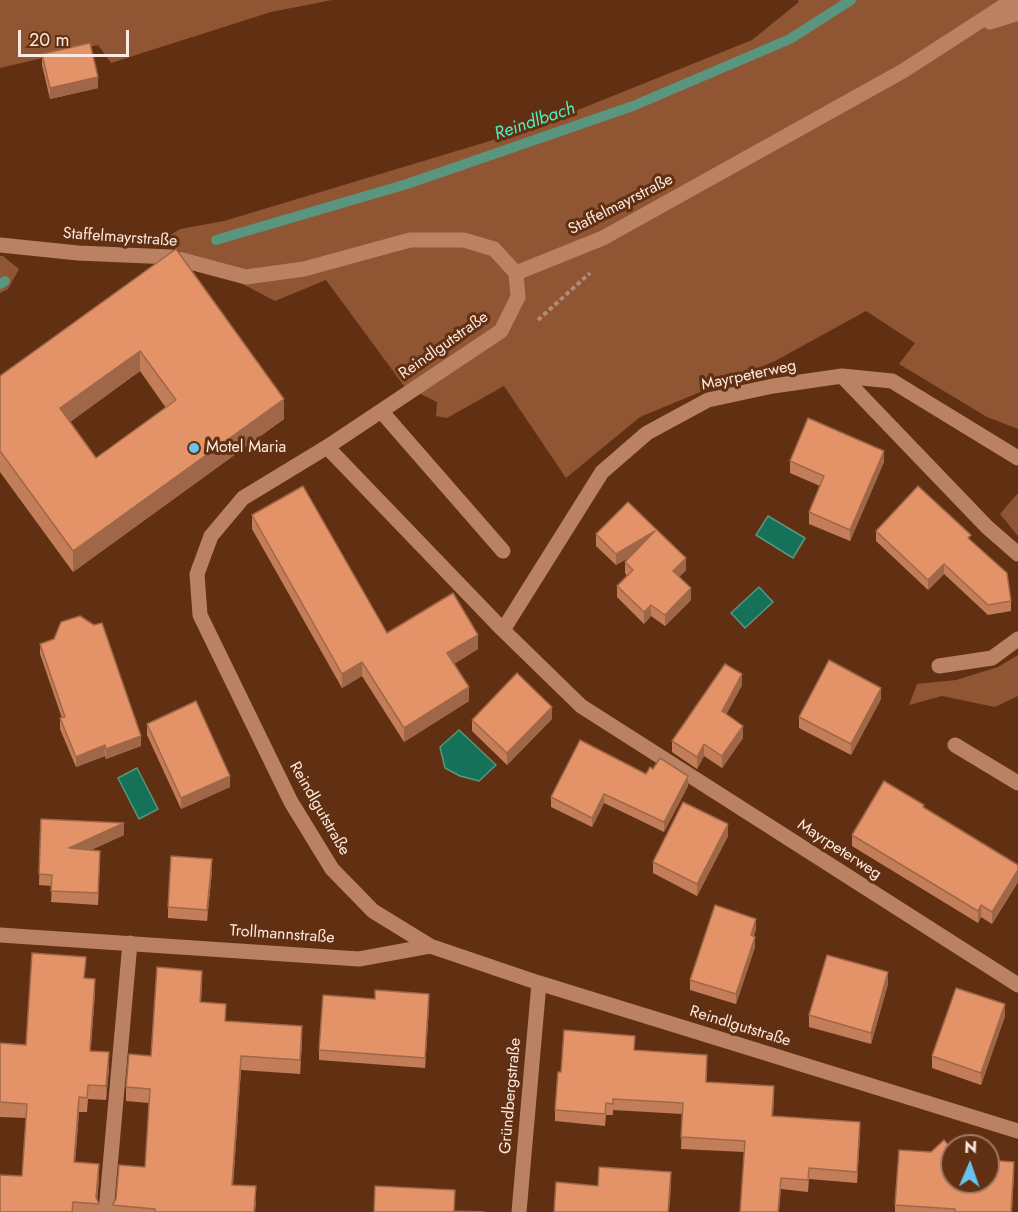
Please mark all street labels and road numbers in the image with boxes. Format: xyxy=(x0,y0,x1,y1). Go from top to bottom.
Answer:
street label: Staffelmayrstraße xyxy=(566,170,676,240)
street label: Staffelmayrstraße xyxy=(62,224,178,252)
street label: Reindlgutstraße xyxy=(396,308,492,384)
street label: Mayrpeterweg xyxy=(700,357,798,395)
street label: Reindlgutstraße xyxy=(285,759,353,859)
street label: Mayrpeterweg xyxy=(793,816,885,884)
street label: Trollmannstraße xyxy=(229,922,335,948)
street label: Reindlgutstraße xyxy=(687,1003,793,1051)
street label: Gründbergstraße xyxy=(496,1037,526,1155)

